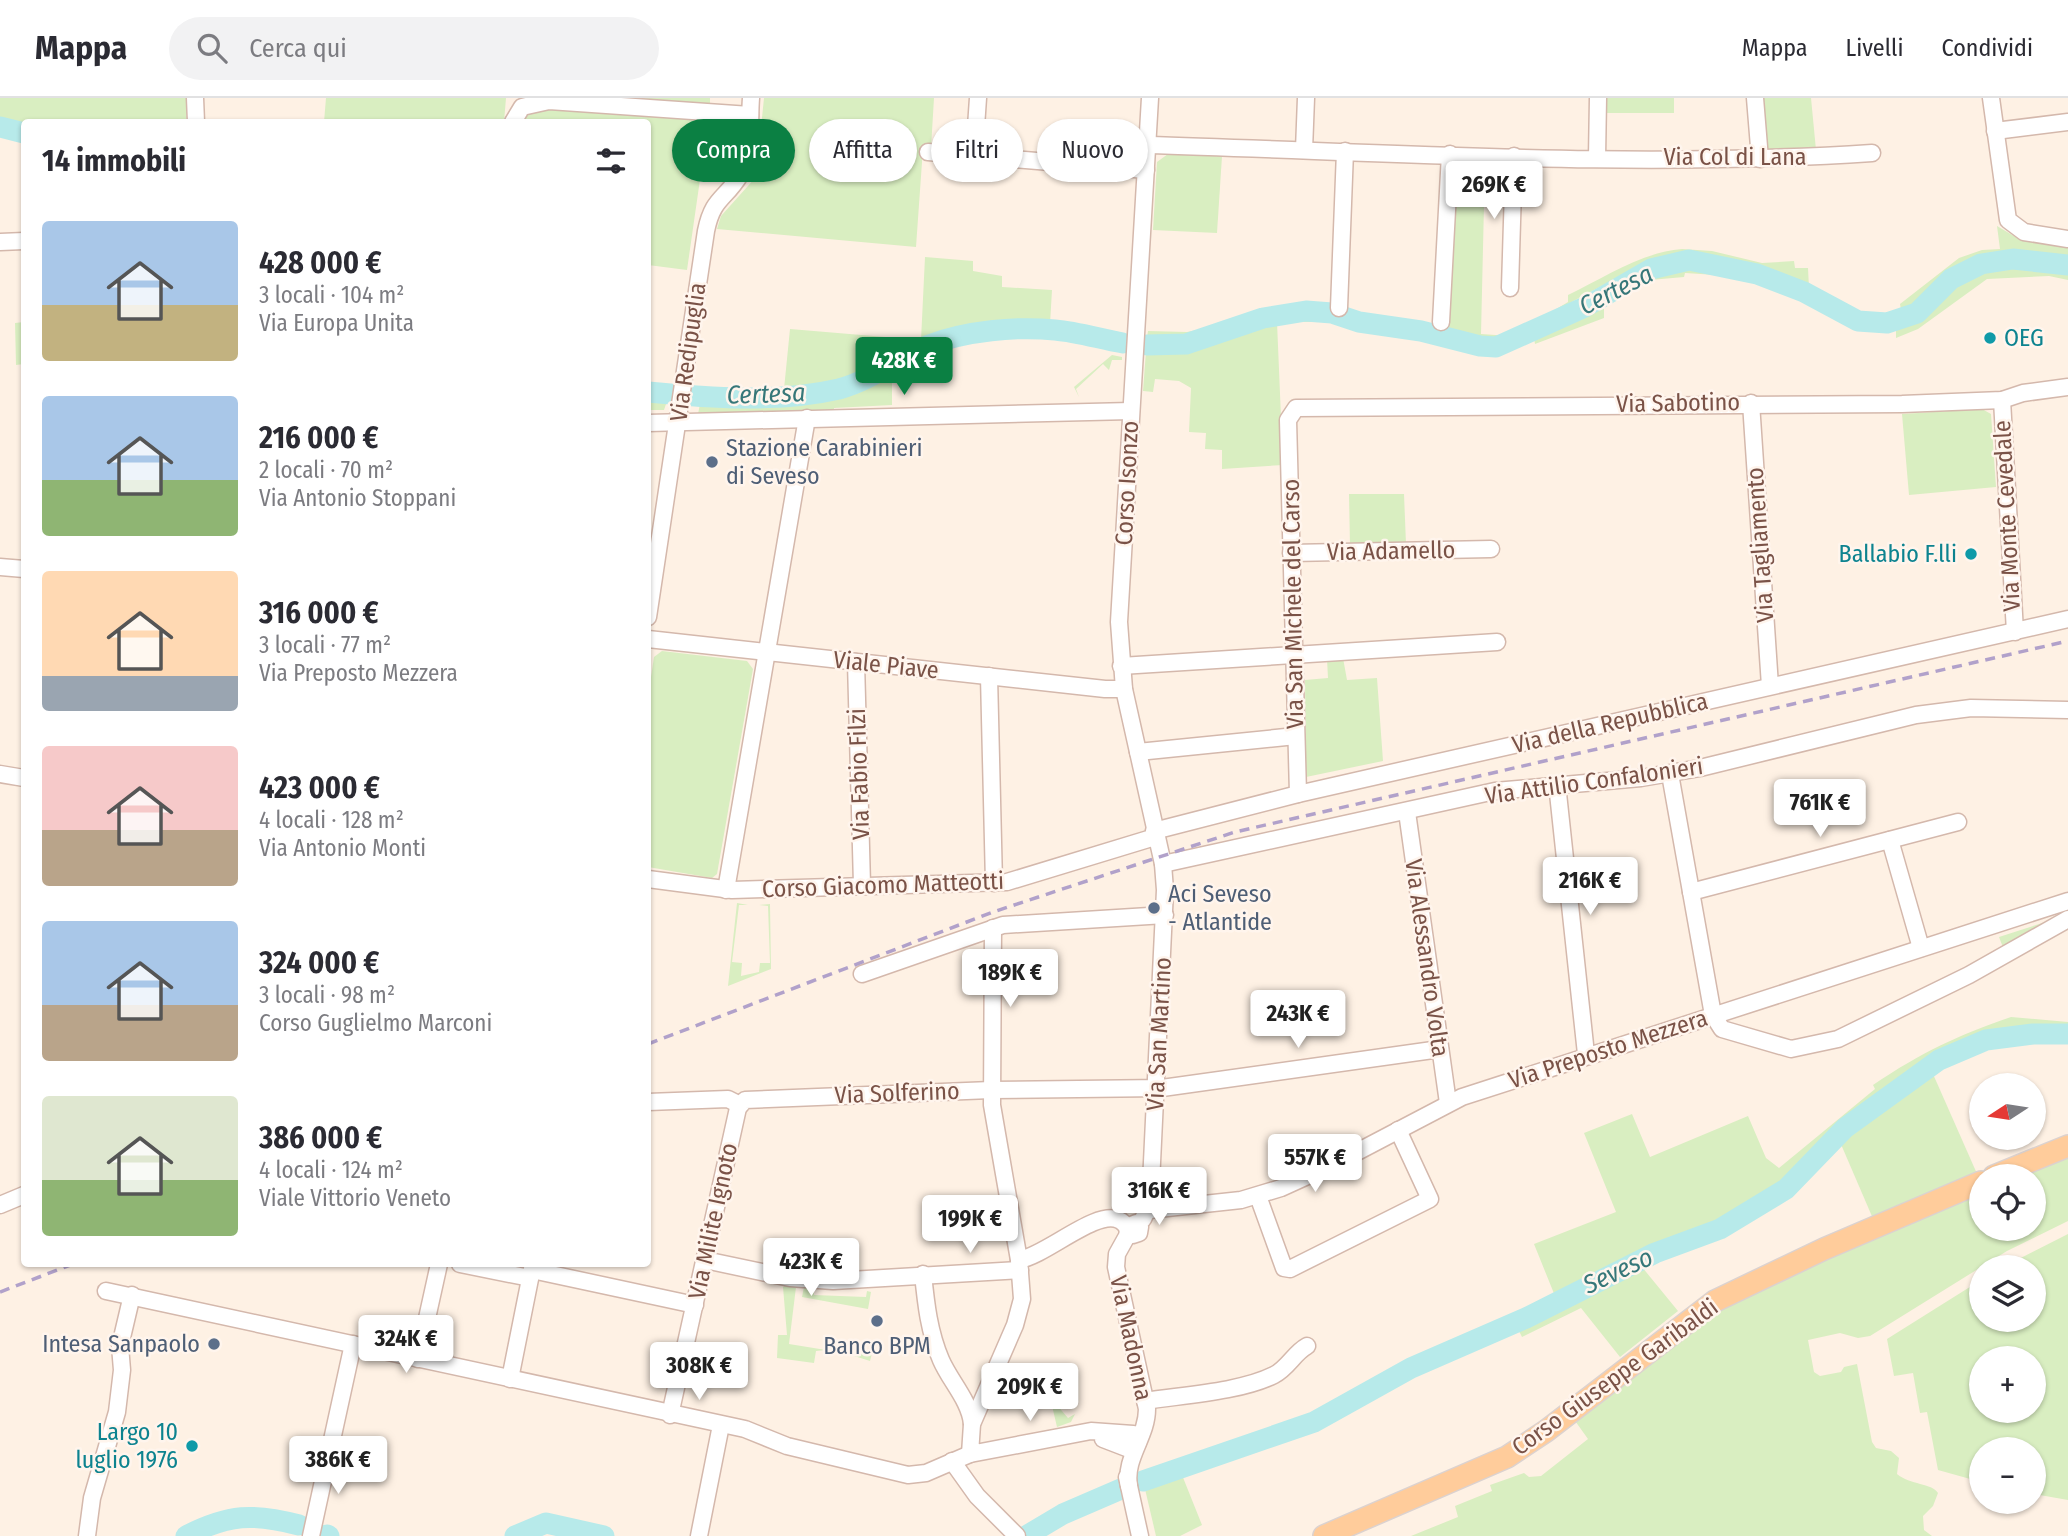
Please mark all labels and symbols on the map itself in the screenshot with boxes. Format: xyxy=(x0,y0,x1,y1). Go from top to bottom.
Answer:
street label: Via Col di Lana xyxy=(1663,143,1807,171)
pin: 269K € xyxy=(1437,162,1551,221)
water label: Certesa xyxy=(1574,258,1658,322)
street label: Via Redipuglia xyxy=(664,281,712,423)
place label: OEG xyxy=(2004,324,2044,352)
marker: OEG xyxy=(1982,330,1998,346)
pin: 428K € xyxy=(847,338,961,397)
water label: Certesa xyxy=(726,377,806,411)
street label: Via Sabotino xyxy=(1616,388,1740,418)
street label: Corso Isonzo xyxy=(1110,420,1144,546)
street label: Via Monte Cevedale xyxy=(1988,420,2026,612)
place label: Stazione Carabinieri di Seveso xyxy=(726,434,923,490)
marker: Stazione Carabinieri di Seveso xyxy=(704,454,720,470)
street label: Via Tagliamento xyxy=(1741,466,1779,624)
street label: Via San Michele del Carso xyxy=(1277,479,1309,729)
street label: Via Adamello xyxy=(1327,536,1455,566)
place label: Ballabio F.lli xyxy=(1839,540,1957,568)
marker: Ballabio F.lli xyxy=(1963,546,1979,562)
street label: Viale Piave xyxy=(832,646,940,684)
street label: Via della Repubblica xyxy=(1509,687,1711,759)
street label: Via Fabio Filzi xyxy=(843,708,875,840)
street label: Via Attilio Confalonieri xyxy=(1483,752,1705,810)
pin: 761K € xyxy=(1763,780,1877,839)
street label: Via Alessandro Volta xyxy=(1399,857,1455,1059)
pin: 216K € xyxy=(1533,858,1647,917)
street label: Corso Giacomo Matteotti xyxy=(762,867,1004,903)
place label: Aci Seveso - Atlantide xyxy=(1168,880,1272,936)
marker: Aci Seveso - Atlantide xyxy=(1146,900,1162,916)
pin: 189K € xyxy=(953,950,1067,1009)
street label: Via San Martino xyxy=(1141,956,1177,1112)
pin: 243K € xyxy=(1241,990,1355,1050)
street label: Via Preposto Mezzera xyxy=(1505,1004,1711,1094)
north arrow xyxy=(1969,1073,2046,1150)
street label: Via Solferino xyxy=(834,1077,960,1109)
pin: 557K € xyxy=(1258,1134,1372,1194)
street label: Via Milite Ignoto xyxy=(683,1140,743,1302)
pin: 316K € xyxy=(1102,1168,1216,1227)
pin: 199K € xyxy=(913,1196,1027,1255)
pin: 423K € xyxy=(754,1238,868,1298)
water label: Seveso xyxy=(1577,1241,1658,1301)
street label: Via Madonna xyxy=(1104,1273,1158,1403)
street label: Corso Giuseppe Garibaldi xyxy=(1507,1293,1723,1461)
marker: Banco BPM xyxy=(869,1313,885,1329)
pin: 324K € xyxy=(349,1316,463,1375)
place label: Intesa Sanpaolo xyxy=(42,1330,200,1358)
place label: Banco BPM xyxy=(823,1332,931,1360)
marker: Intesa Sanpaolo xyxy=(206,1336,222,1352)
pin: 308K € xyxy=(642,1342,756,1402)
pin: 209K € xyxy=(973,1364,1087,1423)
place label: Largo 10 luglio 1976 xyxy=(75,1418,178,1474)
pin: 386K € xyxy=(281,1436,395,1496)
marker: Largo 10 luglio 1976 xyxy=(184,1438,200,1454)

